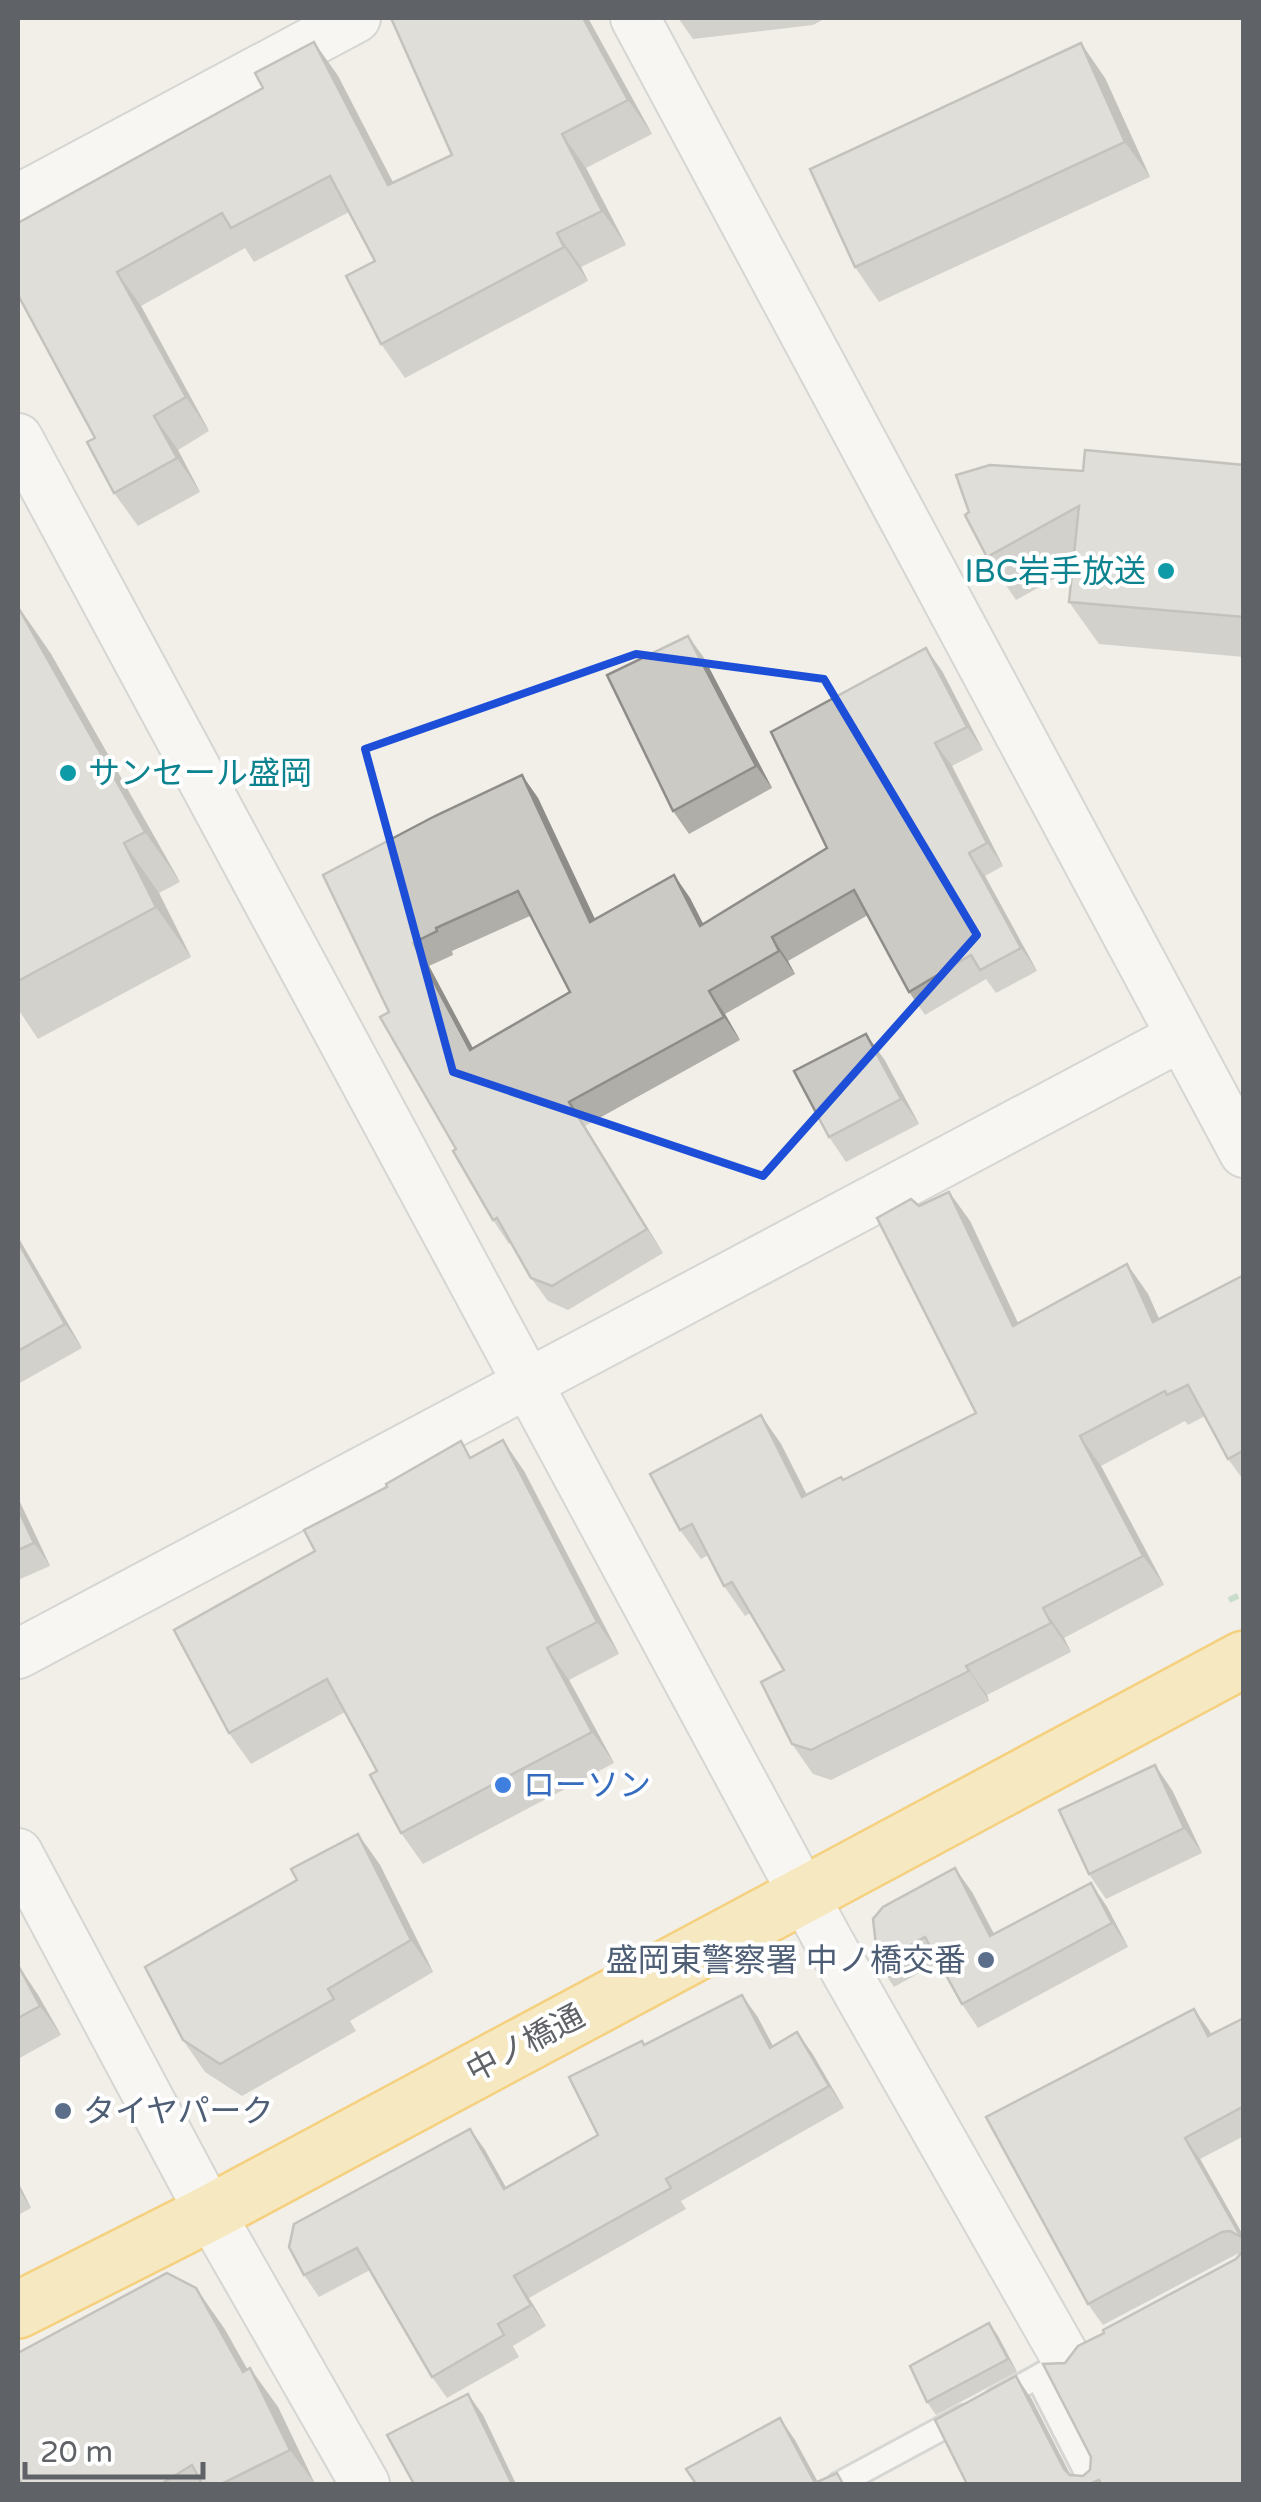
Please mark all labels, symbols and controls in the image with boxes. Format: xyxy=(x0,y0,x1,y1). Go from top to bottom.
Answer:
place label: IBC岩手放送 xyxy=(964,553,1146,591)
marker: IBC岩手放送 xyxy=(1155,560,1177,582)
place label: サンセール盛岡 xyxy=(88,755,312,793)
marker: サンセール盛岡 xyxy=(57,762,79,784)
place label: ローソン xyxy=(523,1767,651,1805)
marker: ローソン xyxy=(492,1774,514,1796)
place label: 盛岡東警察署 中ノ橋交番 xyxy=(606,1942,966,1980)
marker: 盛岡東警察署 中ノ橋交番 xyxy=(975,1949,997,1971)
street label: 中ノ橋通 xyxy=(460,1997,591,2091)
place label: タイヤパーク xyxy=(83,2093,273,2131)
marker: タイヤパーク xyxy=(52,2100,74,2122)
scale bar xyxy=(25,2417,202,2479)
text: 20 m xyxy=(40,2434,113,2471)

